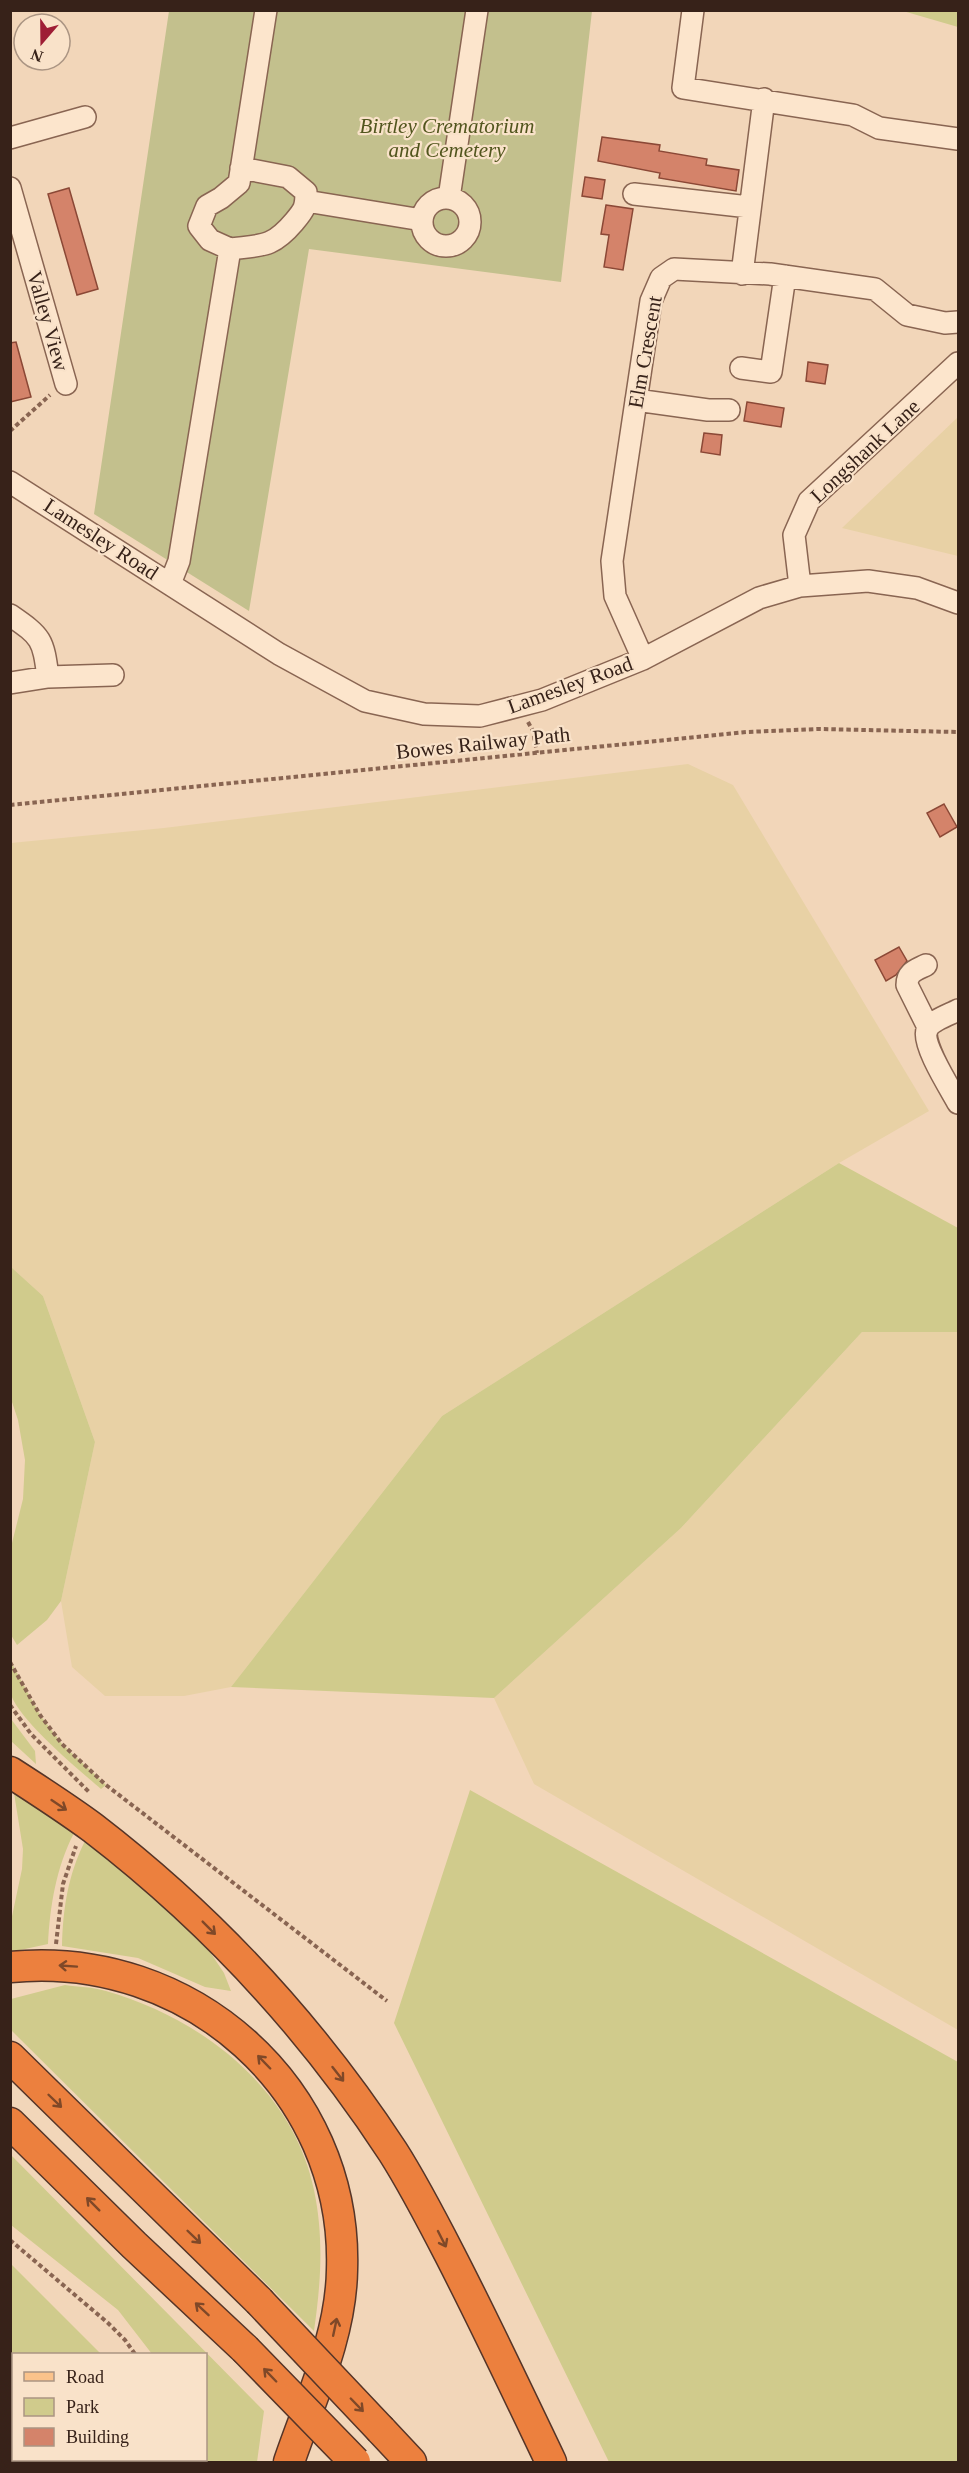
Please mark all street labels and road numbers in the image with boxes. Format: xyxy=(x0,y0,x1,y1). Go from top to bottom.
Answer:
street label: Valley View xyxy=(22,268,74,374)
street label: Elm Crescent xyxy=(623,294,667,410)
street label: Longshank Lane xyxy=(805,394,925,508)
street label: Lamesley Road xyxy=(39,493,163,585)
street label: Lamesley Road xyxy=(504,651,636,719)
street label: Bowes Railway Path xyxy=(395,722,572,764)

